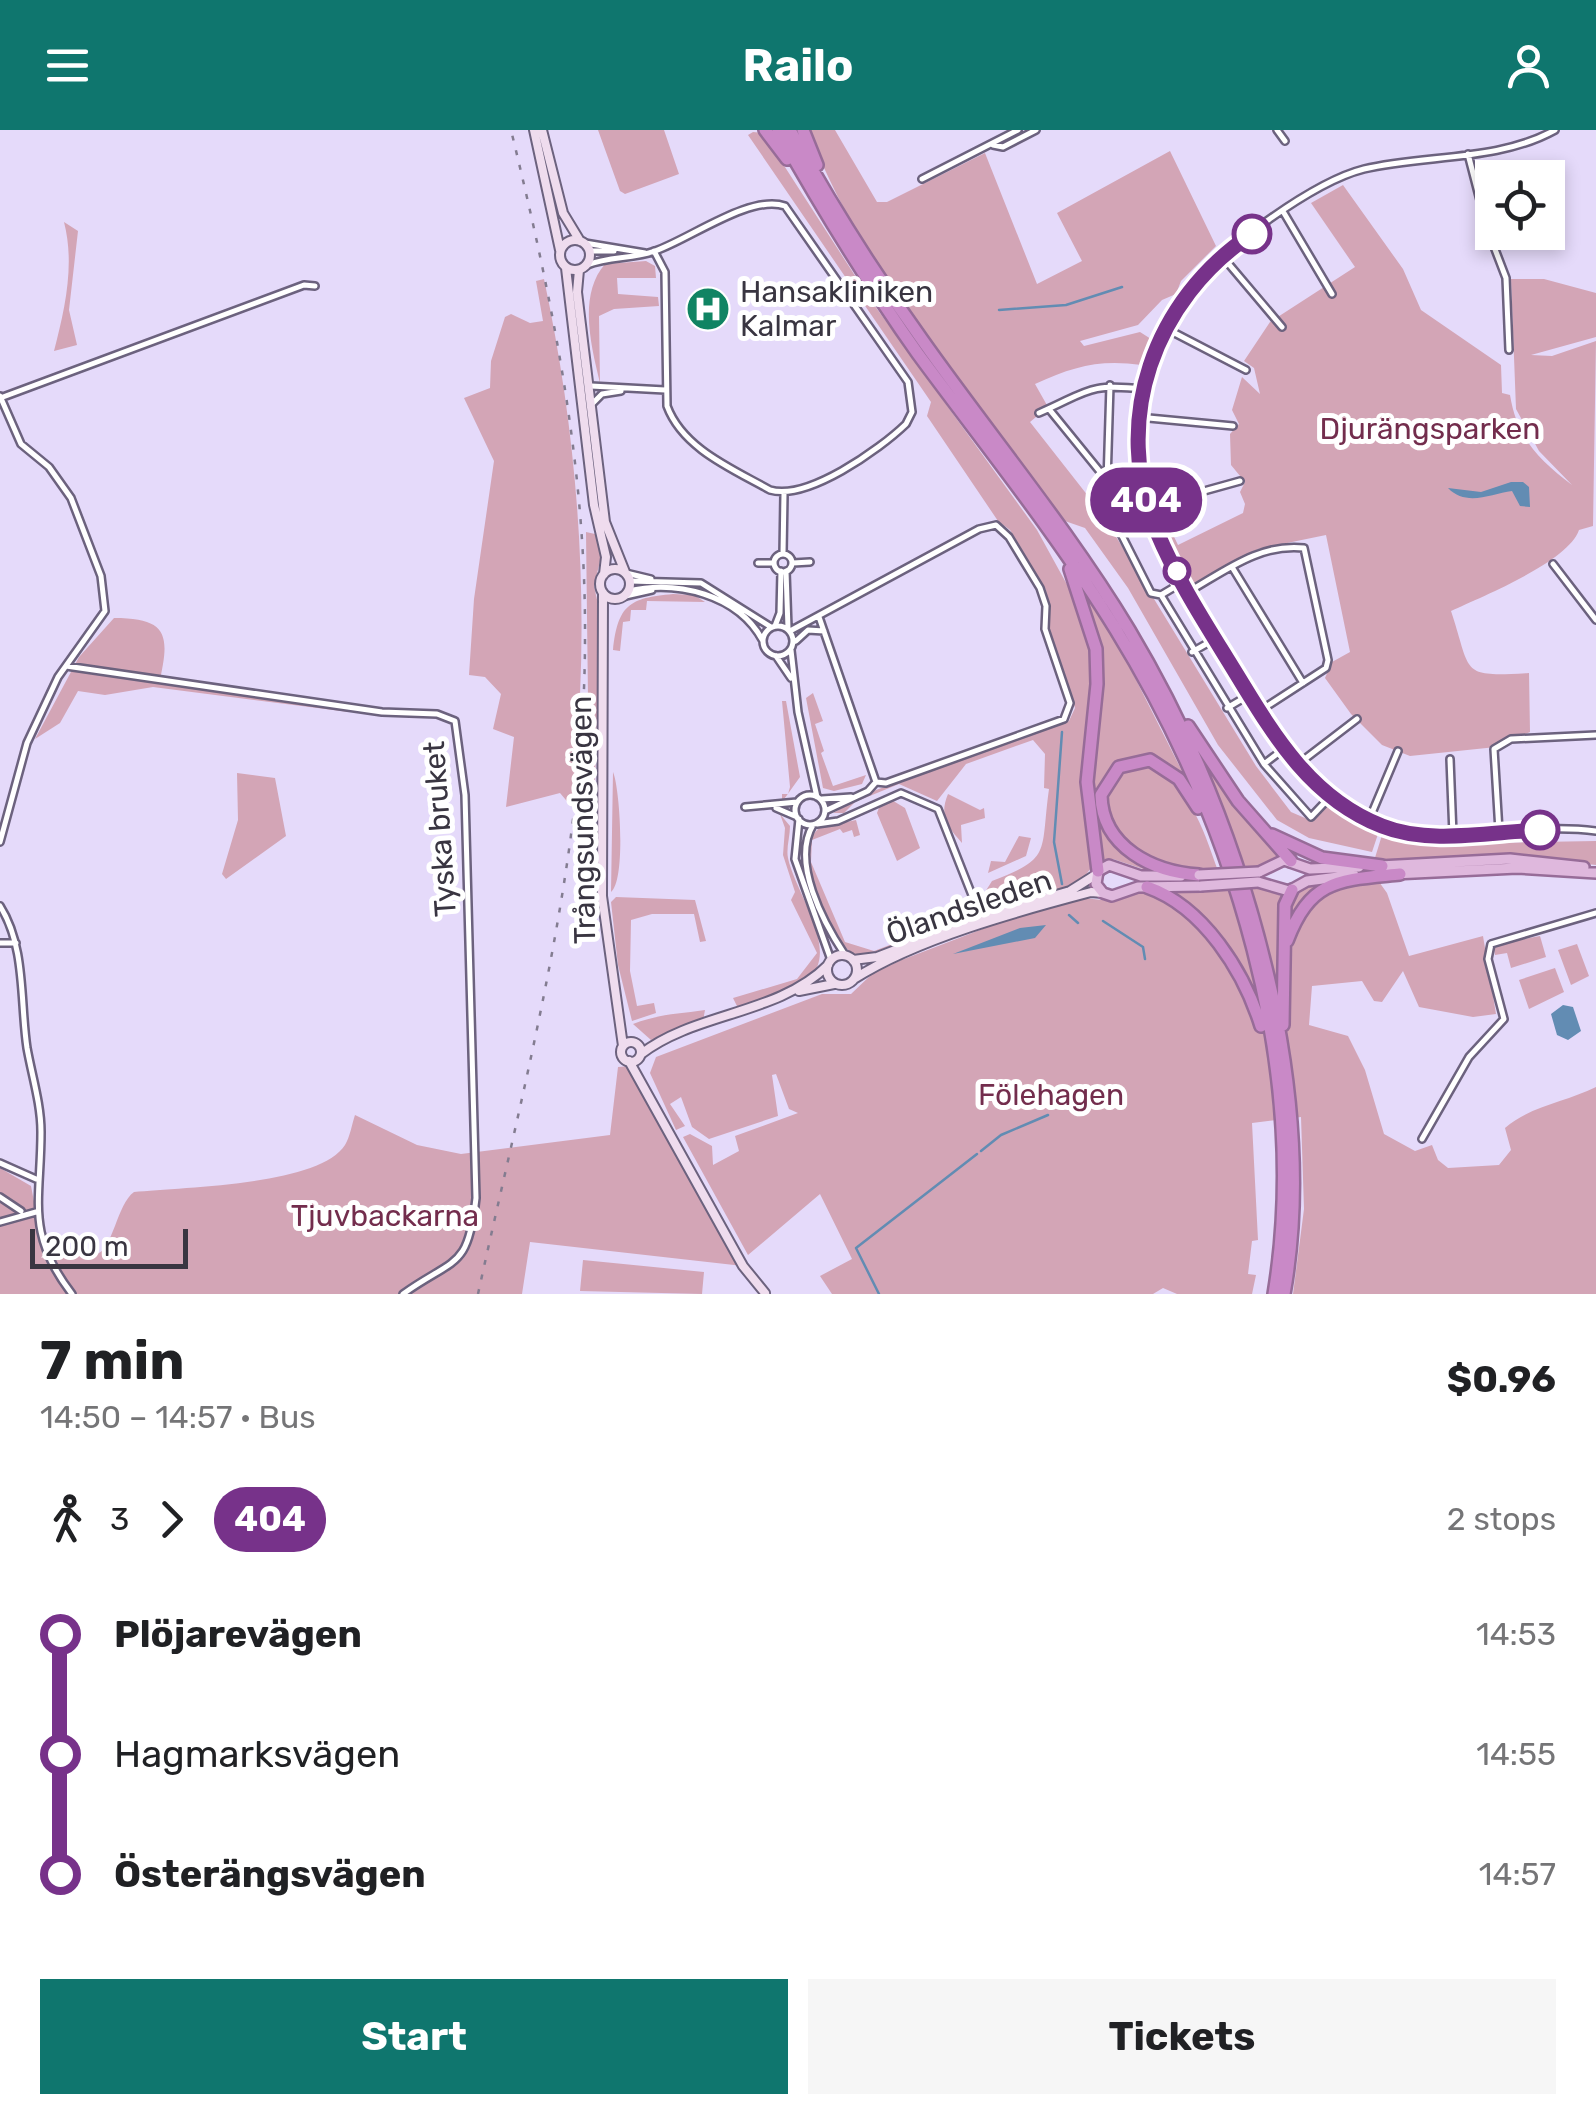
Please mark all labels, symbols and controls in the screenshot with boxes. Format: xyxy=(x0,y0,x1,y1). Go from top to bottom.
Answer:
icon: menu xyxy=(40,38,95,93)
icon: person xyxy=(1501,38,1556,93)
text: Railo xyxy=(743,39,853,92)
map controls xyxy=(1475,160,1565,250)
button: locate xyxy=(1475,160,1565,250)
unlabelled marker xyxy=(1233,215,1271,253)
place label: Hansakliniken Kalmar xyxy=(740,274,933,344)
hospital icon: Hansakliniken Kalmar xyxy=(685,286,731,332)
park label: Djurängsparken xyxy=(1319,411,1541,447)
line badge: 404 xyxy=(1088,468,1204,532)
text: 404 xyxy=(1110,479,1182,521)
unlabelled marker xyxy=(1164,558,1190,584)
street label: Trångsundsvägen xyxy=(563,696,603,944)
street label: Tyska bruket xyxy=(416,740,464,918)
unlabelled marker xyxy=(1521,811,1559,849)
street label: Ölandsleden xyxy=(882,862,1056,952)
park label: Fölehagen xyxy=(978,1077,1124,1113)
park label: Tjuvbackarna xyxy=(291,1198,479,1234)
scale bar xyxy=(30,1224,188,1268)
text: 200 m xyxy=(45,1230,129,1263)
text: 7 min xyxy=(40,1328,185,1393)
text: $0.96 xyxy=(1447,1356,1556,1402)
text: 14:50 – 14:57 · Bus xyxy=(40,1398,316,1436)
icon: walk xyxy=(40,1492,95,1547)
icon: forward xyxy=(144,1492,199,1547)
text: 404 xyxy=(234,1498,306,1540)
text: 3 xyxy=(110,1500,129,1538)
text: 2 stops xyxy=(1447,1500,1556,1538)
text: Plöjarevägen xyxy=(114,1611,362,1657)
text: 14:53 xyxy=(1476,1615,1556,1653)
text: Hagmarksvägen xyxy=(114,1731,400,1777)
text: 14:55 xyxy=(1476,1735,1556,1773)
text: Österängsvägen xyxy=(114,1851,426,1897)
text: 14:57 xyxy=(1479,1855,1556,1893)
button: Start xyxy=(40,1979,788,2094)
button: Tickets xyxy=(808,1979,1556,2094)

